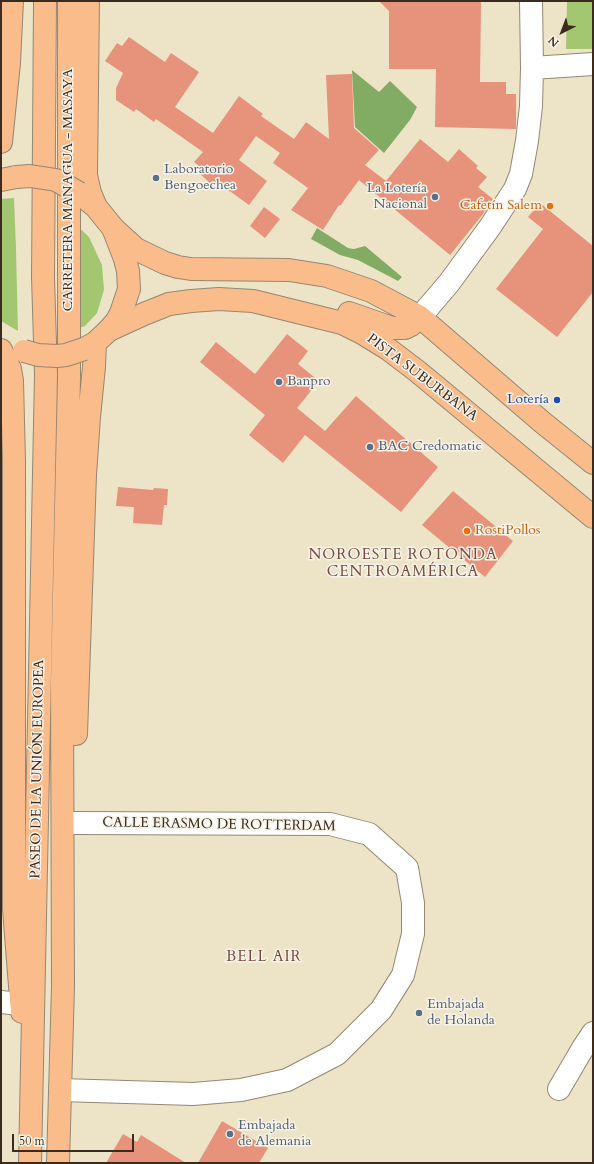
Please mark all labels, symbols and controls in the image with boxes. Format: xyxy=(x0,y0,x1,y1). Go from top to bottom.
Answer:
north arrow xyxy=(542,12,582,52)
text: N xyxy=(545,33,562,50)
street label: CARRETERA MANAGUA - MASAYA xyxy=(61,69,77,311)
place label: Laboratorio Bengoechea xyxy=(164,162,236,194)
marker: Laboratorio Bengoechea xyxy=(151,173,161,183)
place label: La Lotería Nacional xyxy=(367,181,427,214)
marker: La Lotería Nacional xyxy=(430,192,440,202)
place label: Cafetín Salem xyxy=(460,198,542,214)
marker: Cafetín Salem xyxy=(545,201,555,211)
street label: PISTA SUBURBANA xyxy=(363,331,481,425)
place label: Banpro xyxy=(287,374,331,390)
marker: Banpro xyxy=(274,377,284,387)
place label: Lotería xyxy=(507,392,549,408)
marker: Lotería xyxy=(552,395,562,405)
place label: BAC Credomatic xyxy=(378,439,482,455)
marker: BAC Credomatic xyxy=(365,442,375,452)
place label: RostiPollos xyxy=(475,523,541,539)
marker: RostiPollos xyxy=(462,526,472,536)
district label: NOROESTE ROTONDA CENTROAMÉRICA xyxy=(308,547,498,582)
street label: PASEO DE LA UNIÓN EUROPEA xyxy=(28,659,48,879)
street label: CALLE ERASMO DE ROTTERDAM xyxy=(102,815,336,835)
district label: BELL AIR xyxy=(226,949,302,967)
place label: Embajada de Holanda xyxy=(427,997,495,1030)
marker: Embajada de Holanda xyxy=(414,1008,424,1018)
place label: Embajada de Alemania xyxy=(238,1118,311,1150)
scale bar xyxy=(14,1126,136,1152)
marker: Embajada de Alemania xyxy=(225,1129,235,1139)
text: 50 m xyxy=(19,1133,45,1149)

